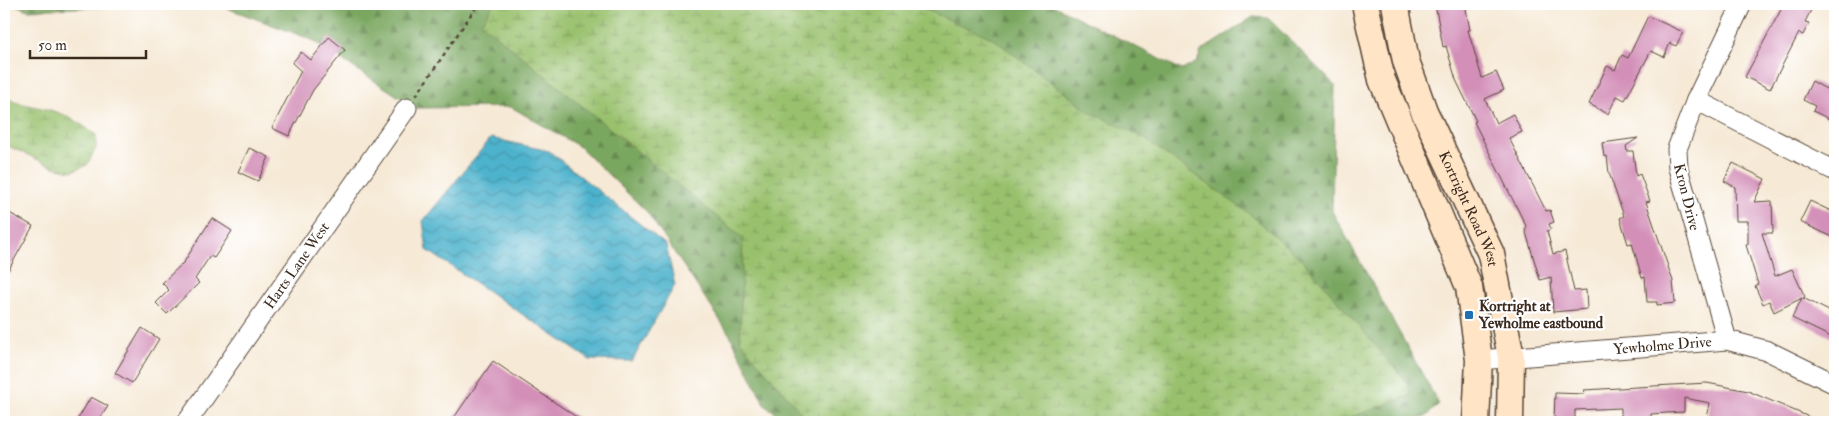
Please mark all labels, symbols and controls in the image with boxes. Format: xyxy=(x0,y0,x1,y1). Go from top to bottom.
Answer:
scale bar xyxy=(30,28,146,60)
text: 50 m xyxy=(38,36,67,55)
street label: Kortright Road West xyxy=(1434,148,1502,268)
street label: Kron Drive xyxy=(1669,162,1704,233)
street label: Harts Lane West xyxy=(260,219,334,313)
place label: Kortright at Yewholme eastbound xyxy=(1478,297,1604,333)
marker: Kortright at Yewholme eastbound xyxy=(1463,309,1475,321)
street label: Yewholme Drive xyxy=(1613,332,1712,359)

